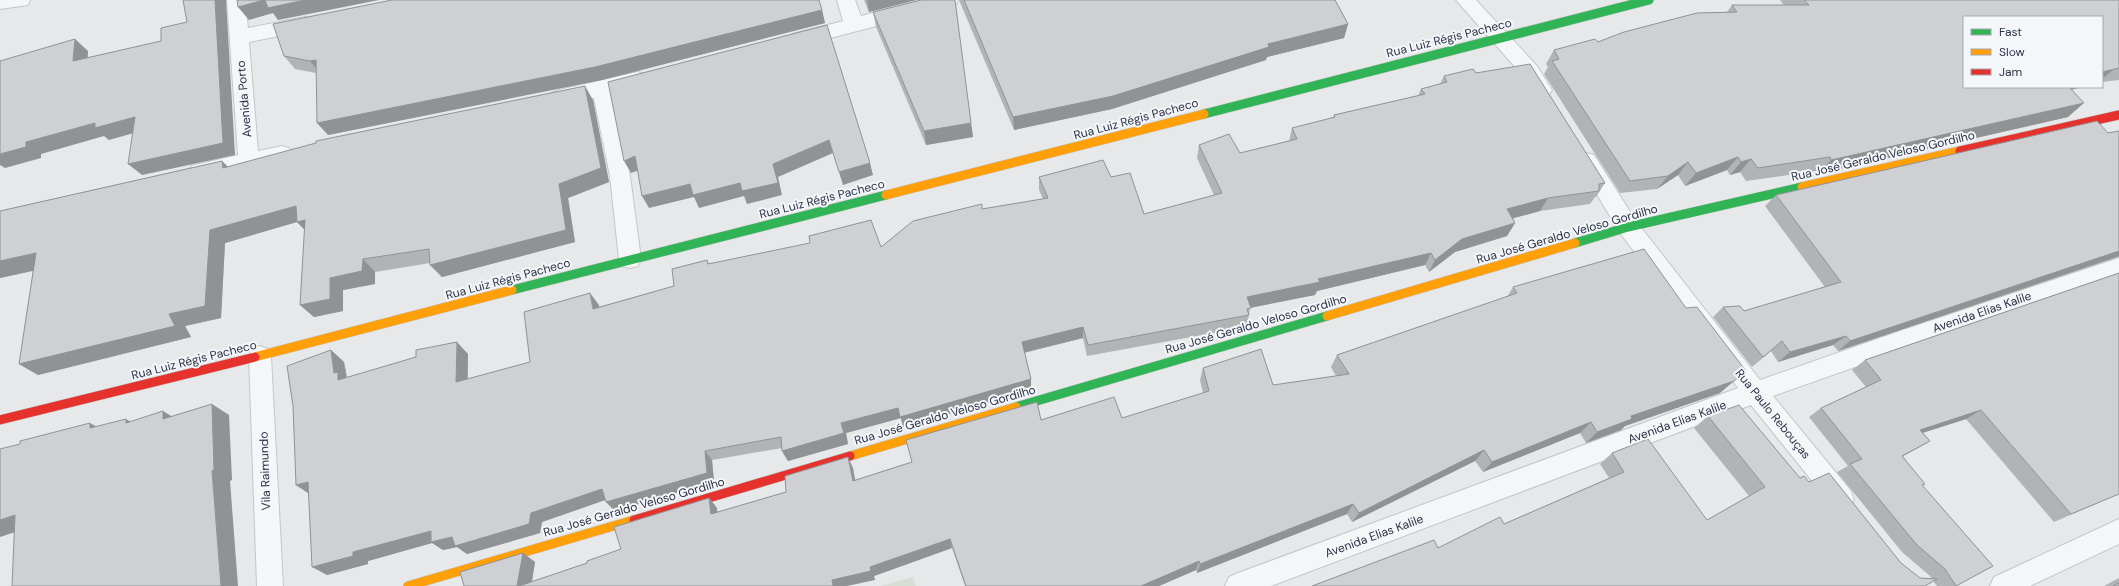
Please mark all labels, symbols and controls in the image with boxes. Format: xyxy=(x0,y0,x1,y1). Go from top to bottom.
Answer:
street label: Rua Luiz Régis Pacheco xyxy=(1385,15,1513,61)
legend xyxy=(1963,16,2103,88)
text: Fast xyxy=(1999,24,2022,40)
text: Slow xyxy=(1999,44,2025,60)
street label: Avenida Porto xyxy=(233,60,255,138)
text: Jam xyxy=(1999,64,2022,80)
street label: Rua Luiz Régis Pacheco xyxy=(1072,95,1200,143)
street label: Rua José Geraldo Veloso Gordilho xyxy=(1790,127,1976,185)
street label: Rua Luiz Régis Pacheco xyxy=(758,176,886,222)
street label: Rua José Geraldo Veloso Gordilho xyxy=(1474,200,1660,268)
street label: Rua Luiz Régis Pacheco xyxy=(444,255,572,303)
street label: Avenida Elias Kalile xyxy=(1930,288,2034,336)
street label: Rua José Geraldo Veloso Gordilho xyxy=(1163,290,1349,358)
street label: Rua Luiz Régis Pacheco xyxy=(130,337,258,383)
street label: Rua Paulo Rebouças xyxy=(1732,366,1814,462)
street label: Rua José Geraldo Veloso Gordilho xyxy=(852,381,1038,449)
street label: Avenida Elias Kalile xyxy=(1626,397,1729,447)
street label: Vila Raimundo xyxy=(256,431,274,511)
street label: Rua José Geraldo Veloso Gordilho xyxy=(541,473,727,541)
street label: Avenida Elias Kalile xyxy=(1323,511,1426,561)

